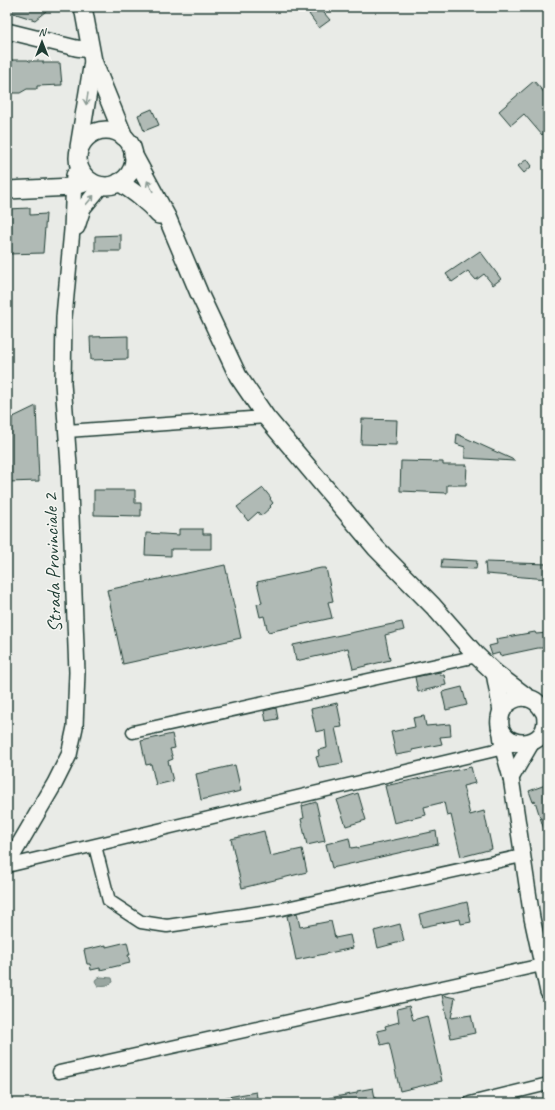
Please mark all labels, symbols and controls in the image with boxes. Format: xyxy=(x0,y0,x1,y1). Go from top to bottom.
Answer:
north arrow xyxy=(22,22,62,62)
text: N xyxy=(39,25,48,39)
one-way arrow xyxy=(83,92,91,105)
one-way arrow xyxy=(146,180,153,192)
one-way arrow xyxy=(85,195,94,206)
street label: Strada Provinciale 2 xyxy=(38,491,67,633)

